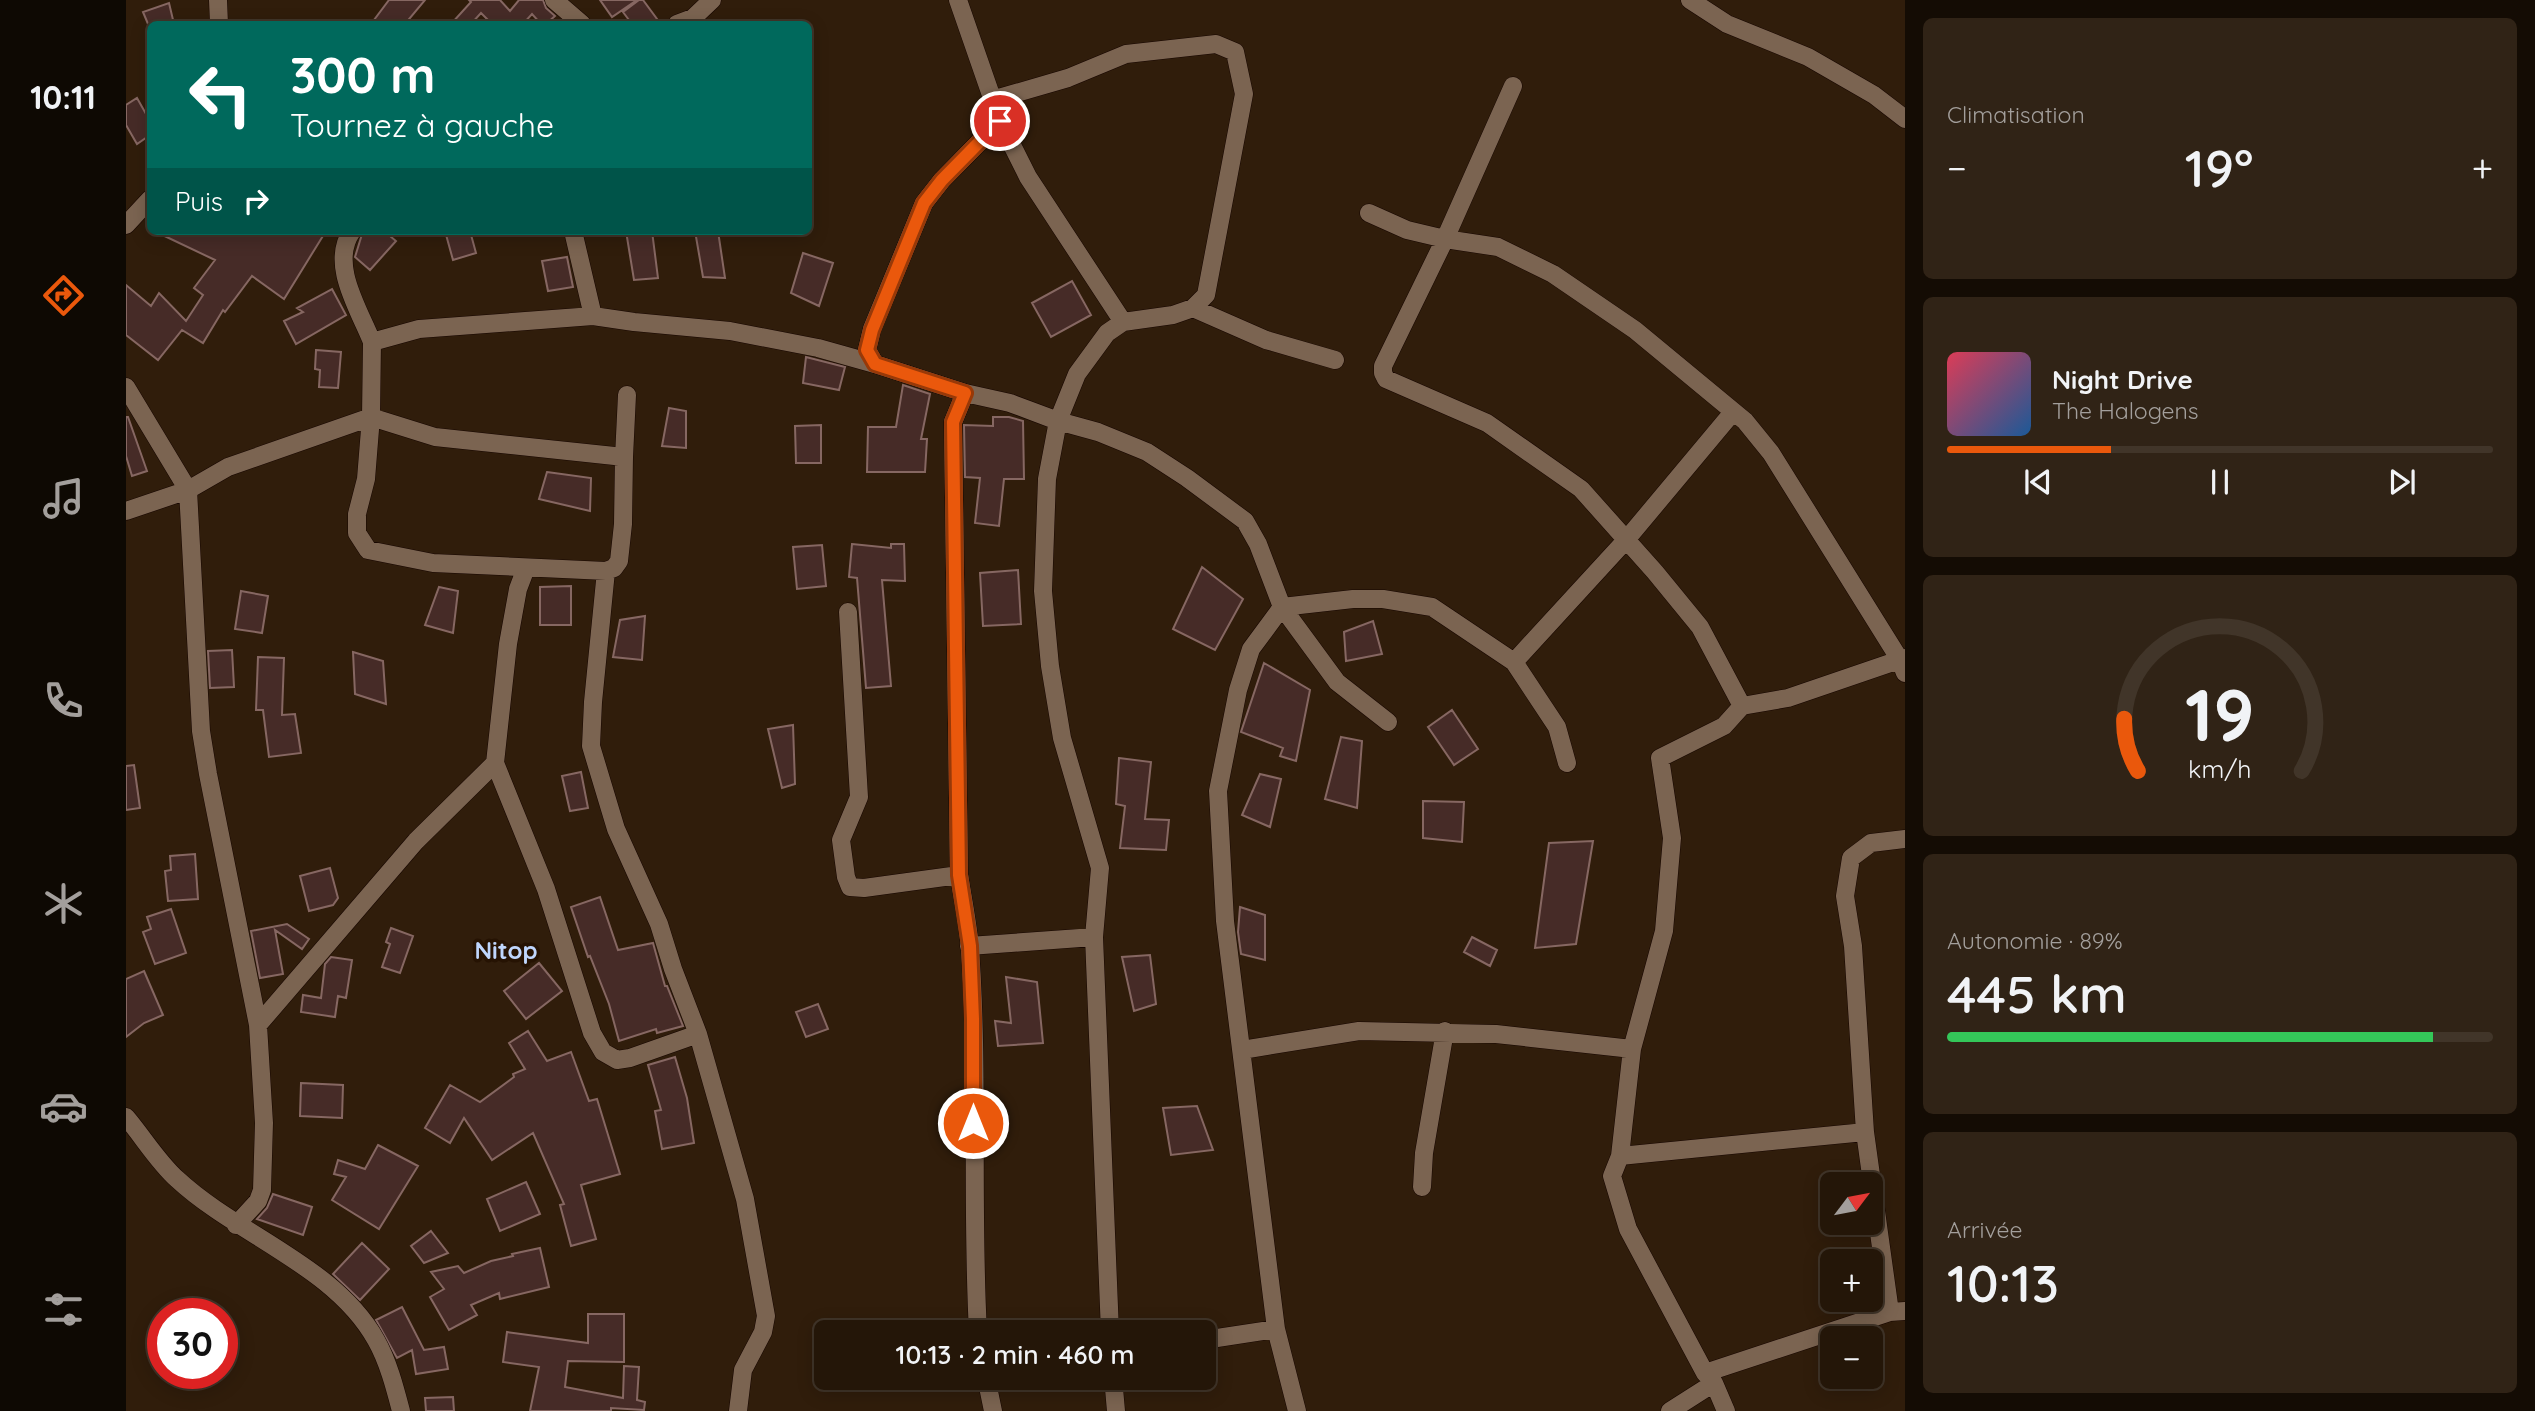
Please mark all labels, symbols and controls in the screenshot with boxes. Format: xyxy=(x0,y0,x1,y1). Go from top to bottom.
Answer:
text: 300 m xyxy=(290,44,435,105)
icon: left xyxy=(175,49,266,140)
text: 10:11 xyxy=(30,77,96,117)
pin xyxy=(970,91,1030,151)
text: Climatisation xyxy=(1947,100,2085,129)
icon: arrive xyxy=(981,102,1019,140)
text: Tournez à gauche xyxy=(290,105,554,145)
text: 19° xyxy=(2185,135,2254,200)
text: − xyxy=(1947,144,1967,192)
text: + xyxy=(2472,144,2493,192)
icon: right xyxy=(237,182,275,220)
text: Puis xyxy=(175,185,223,218)
icon: directions xyxy=(39,271,88,320)
text: Night Drive xyxy=(2052,363,2193,396)
text: The Halogens xyxy=(2052,396,2199,425)
icon: previous xyxy=(2019,463,2057,501)
icon: pause xyxy=(2201,463,2239,501)
icon: next xyxy=(2383,463,2421,501)
icon: music xyxy=(39,474,88,523)
text: 19 xyxy=(2185,669,2255,760)
icon: phone xyxy=(39,676,88,725)
text: km/h xyxy=(2188,753,2252,784)
icon: climate xyxy=(39,879,88,928)
text: Autonomie · 89% xyxy=(1947,926,2123,955)
district label: Nitop xyxy=(474,935,538,965)
text: 445 km xyxy=(1947,961,2127,1026)
icon: car xyxy=(39,1082,88,1131)
position arrow xyxy=(936,1086,1010,1160)
north arrow xyxy=(1820,1172,1883,1236)
map controls xyxy=(1820,1172,1883,1389)
text: Arrivée xyxy=(1947,1215,2023,1244)
button: + xyxy=(1820,1249,1883,1312)
text: 10:13 xyxy=(1947,1250,2059,1315)
icon: filters xyxy=(39,1285,88,1334)
speed limit sign: 30 xyxy=(147,1298,238,1389)
button: − xyxy=(1820,1326,1883,1389)
text: 10:13 · 2 min · 460 m xyxy=(896,1338,1134,1371)

